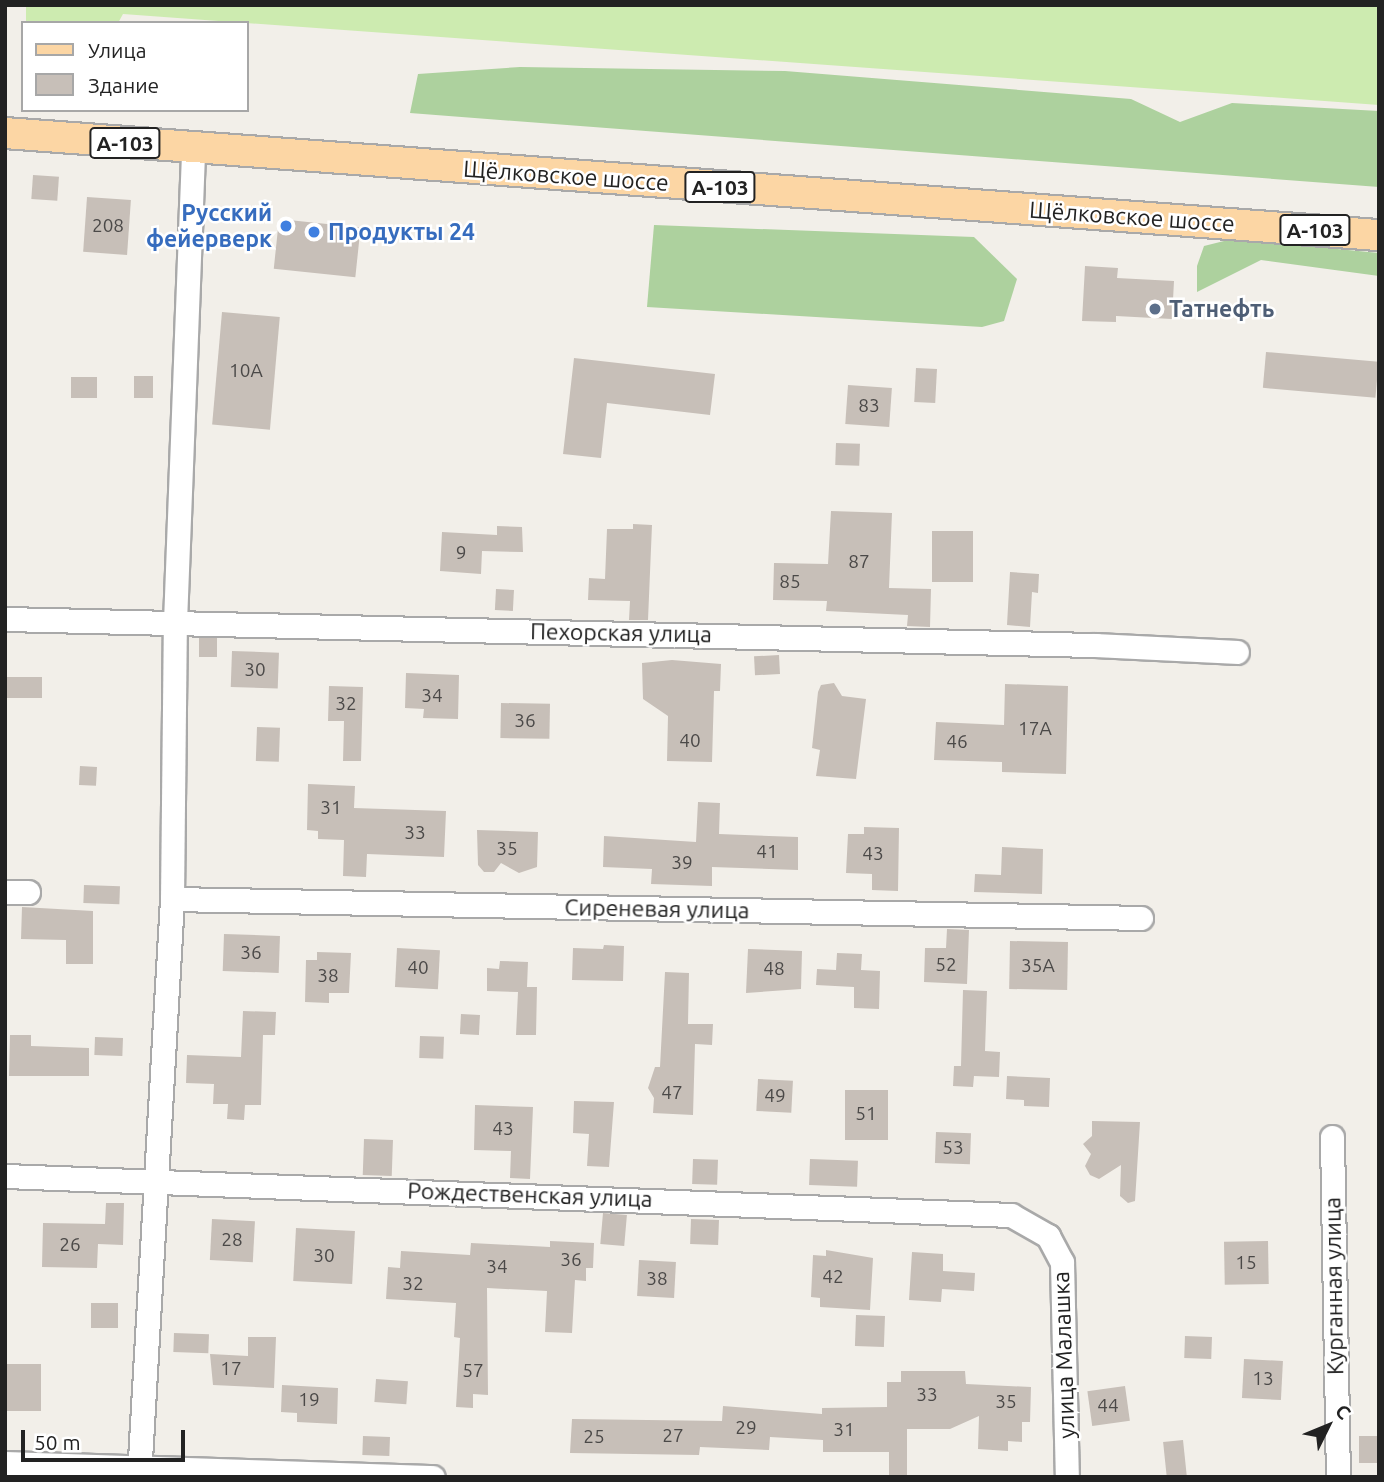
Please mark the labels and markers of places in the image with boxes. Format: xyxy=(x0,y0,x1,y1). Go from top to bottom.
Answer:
place label: Русский фейерверк xyxy=(146,199,272,253)
marker: Русский фейерверк xyxy=(278,218,294,234)
place label: Продукты 24 xyxy=(328,218,475,246)
marker: Продукты 24 xyxy=(306,224,322,240)
place label: Татнефть xyxy=(1169,295,1274,323)
marker: Татнефть xyxy=(1147,301,1163,317)

